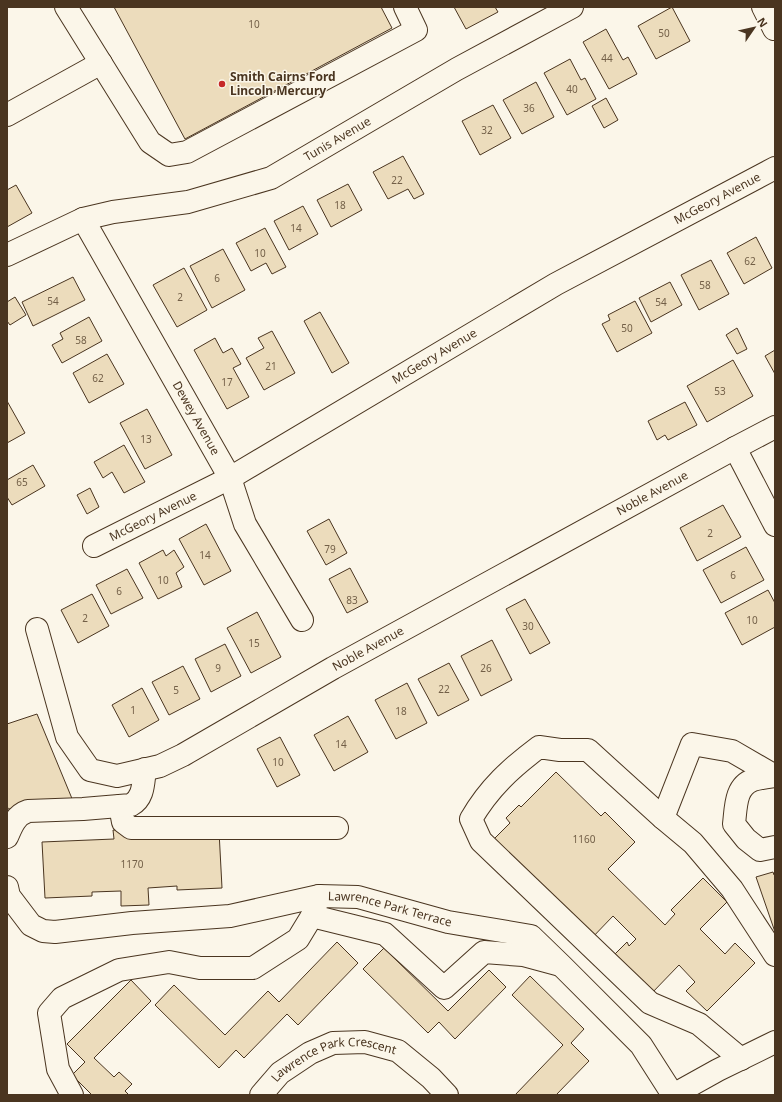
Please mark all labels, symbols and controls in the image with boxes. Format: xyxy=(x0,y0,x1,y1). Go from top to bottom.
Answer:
north arrow xyxy=(734,8,774,48)
text: N xyxy=(754,14,771,30)
house number: 10 xyxy=(248,17,260,31)
house number: 50 xyxy=(658,26,670,40)
house number: 44 xyxy=(601,51,613,65)
place label: Smith Cairns Ford Lincoln Mercury xyxy=(230,68,336,99)
marker: Smith Cairns Ford Lincoln Mercury xyxy=(217,79,227,89)
house number: 40 xyxy=(566,82,578,96)
house number: 36 xyxy=(523,101,535,115)
street label: Tunis Avenue xyxy=(301,112,374,165)
house number: 32 xyxy=(481,123,493,137)
street label: McGeory Avenue xyxy=(671,168,764,228)
house number: 22 xyxy=(391,173,403,187)
house number: 18 xyxy=(334,198,346,212)
house number: 14 xyxy=(290,221,302,235)
house number: 10 xyxy=(254,246,266,260)
house number: 62 xyxy=(744,254,756,268)
house number: 6 xyxy=(214,271,220,285)
house number: 58 xyxy=(699,278,711,292)
house number: 2 xyxy=(177,290,183,304)
house number: 54 xyxy=(47,294,59,308)
house number: 54 xyxy=(655,295,667,309)
house number: 50 xyxy=(621,321,633,335)
street label: McGeory Avenue xyxy=(389,324,480,388)
house number: 58 xyxy=(75,333,87,347)
house number: 21 xyxy=(265,359,277,373)
house number: 62 xyxy=(92,371,104,385)
house number: 17 xyxy=(221,375,233,389)
street label: Dewey Avenue xyxy=(169,378,224,458)
house number: 53 xyxy=(714,384,726,398)
house number: 13 xyxy=(140,432,152,446)
street label: Noble Avenue xyxy=(613,466,691,519)
house number: 65 xyxy=(16,475,28,489)
street label: McGeory Avenue xyxy=(106,487,200,545)
house number: 2 xyxy=(707,526,713,540)
house number: 79 xyxy=(324,542,336,556)
house number: 14 xyxy=(199,548,211,562)
house number: 6 xyxy=(730,568,736,582)
house number: 10 xyxy=(157,573,169,587)
house number: 6 xyxy=(116,584,122,598)
house number: 83 xyxy=(346,593,358,607)
house number: 2 xyxy=(82,611,88,625)
house number: 10 xyxy=(746,613,758,627)
house number: 30 xyxy=(522,619,534,633)
street label: Noble Avenue xyxy=(329,622,407,675)
house number: 15 xyxy=(248,636,260,650)
house number: 9 xyxy=(215,661,221,675)
house number: 26 xyxy=(480,661,492,675)
house number: 22 xyxy=(438,682,450,696)
house number: 5 xyxy=(173,683,179,697)
house number: 1 xyxy=(130,703,136,717)
house number: 18 xyxy=(395,704,407,718)
house number: 14 xyxy=(335,737,347,751)
house number: 10 xyxy=(272,755,284,769)
house number: 1160 xyxy=(573,832,596,846)
house number: 1170 xyxy=(121,857,144,871)
street label: Lawrence Park Terrace xyxy=(328,887,453,931)
street label: Lawrence Park Crescent xyxy=(267,1033,399,1085)

